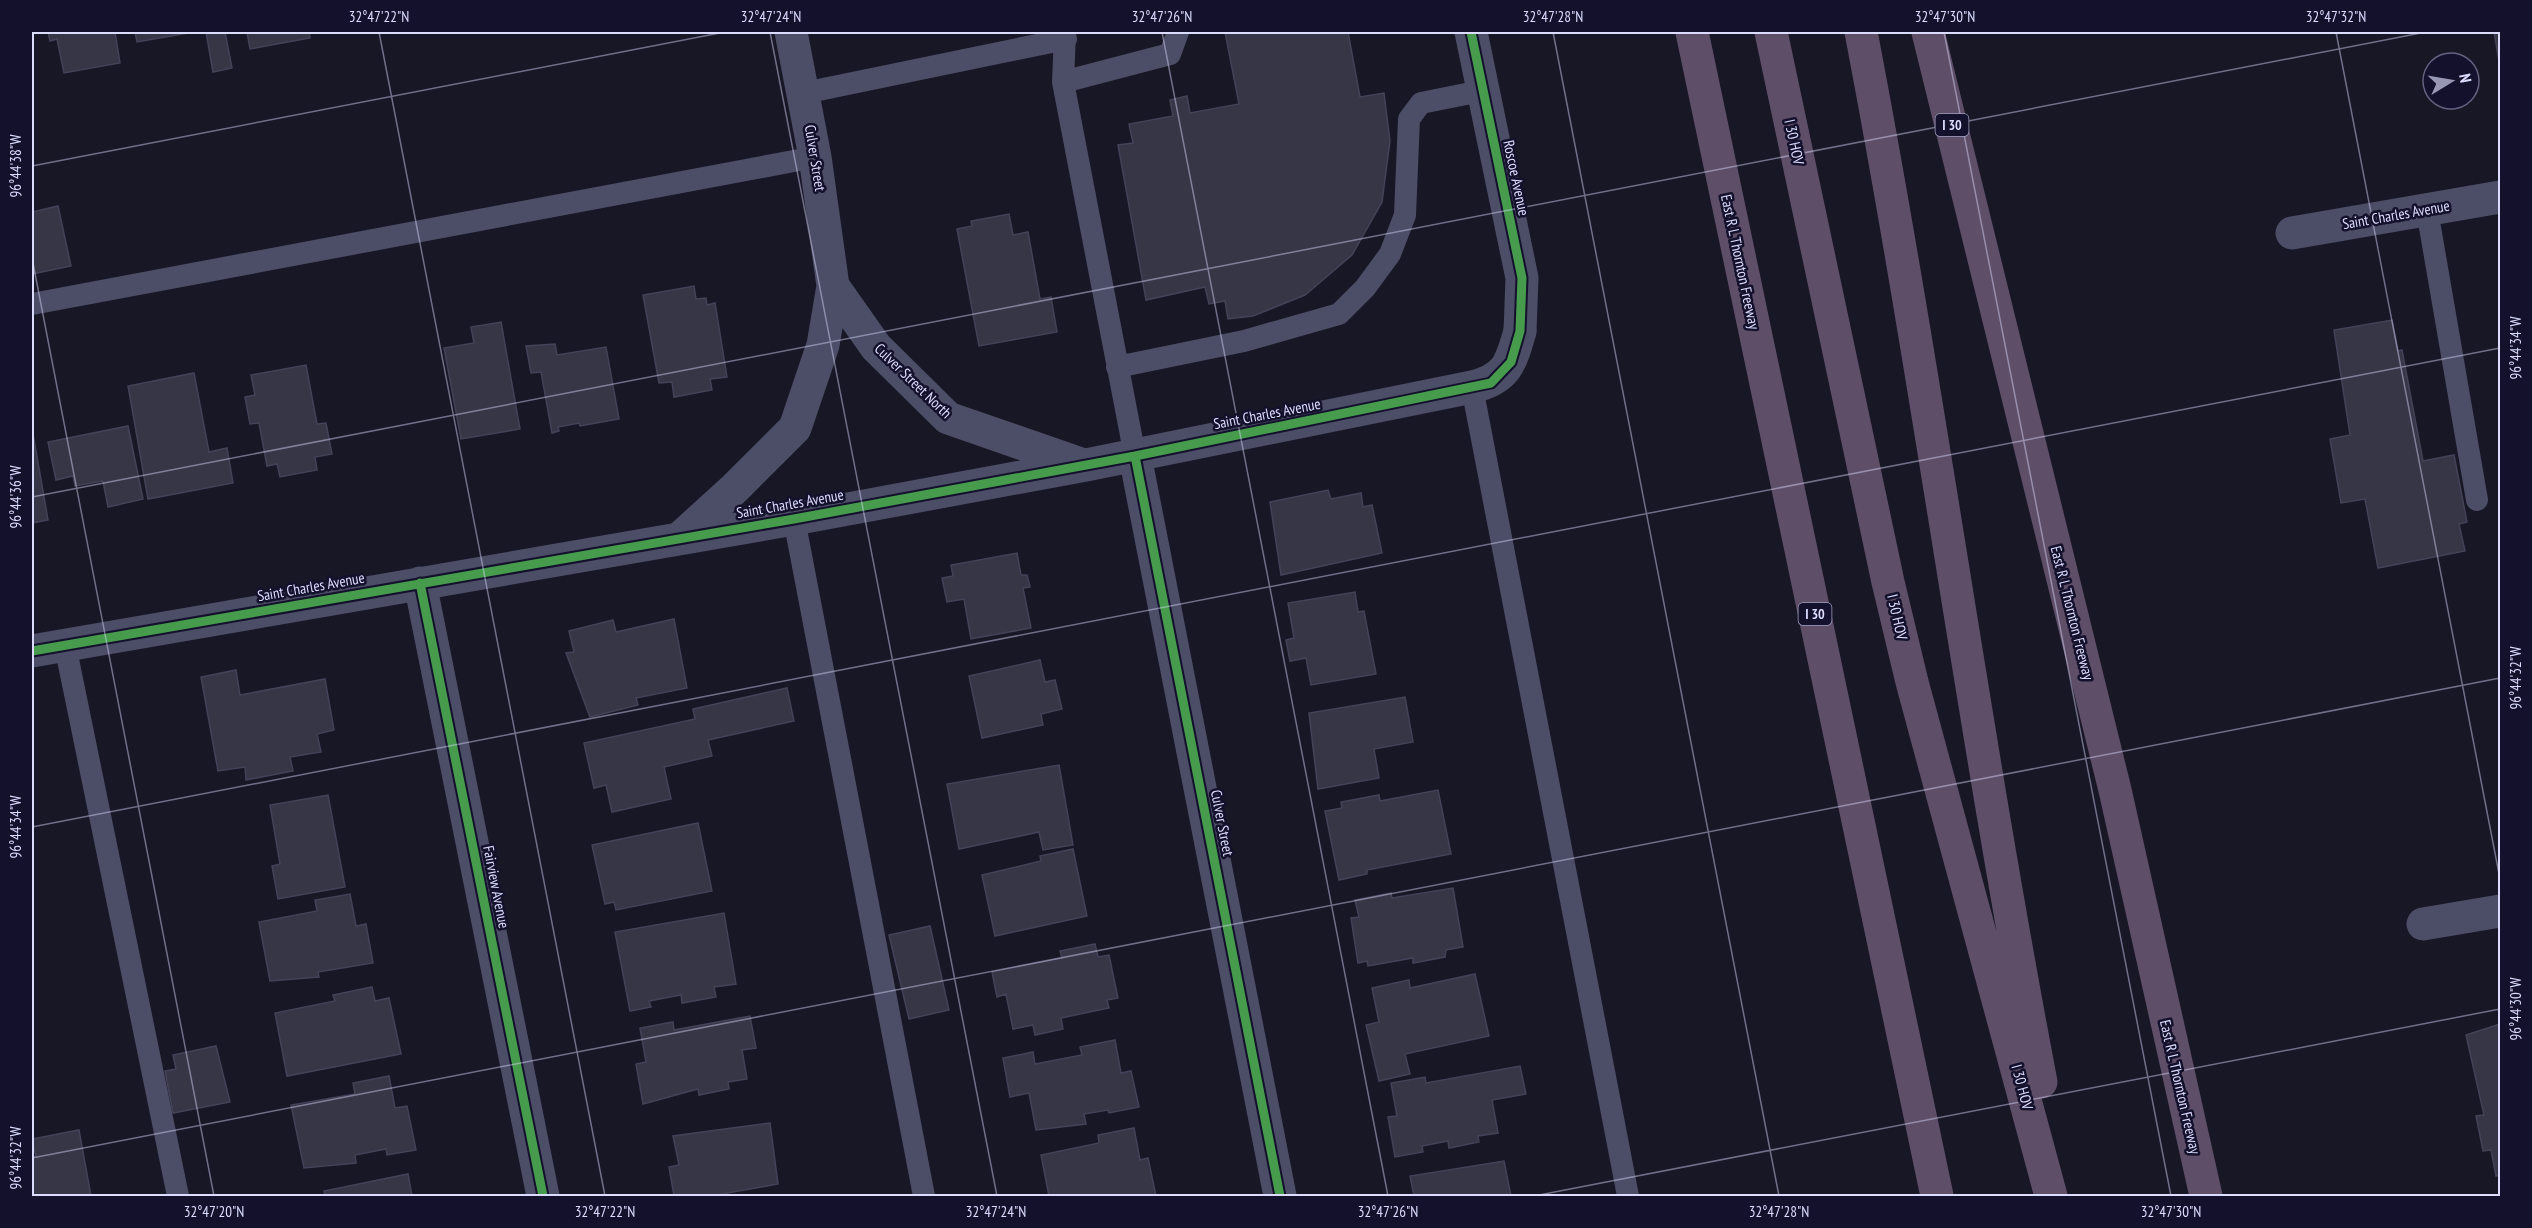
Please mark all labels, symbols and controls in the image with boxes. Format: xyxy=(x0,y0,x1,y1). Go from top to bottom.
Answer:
text: 32°47'22"N xyxy=(349,7,409,26)
text: 32°47'24"N xyxy=(741,7,801,26)
text: 32°47'26"N xyxy=(1132,7,1192,26)
text: 32°47'28"N xyxy=(1523,7,1583,26)
text: 32°47'30"N xyxy=(1915,7,1975,26)
text: 32°47'32"N xyxy=(2306,7,2366,26)
north arrow xyxy=(2421,51,2481,111)
text: N xyxy=(2455,72,2476,84)
road number: I 30 xyxy=(1936,114,1968,136)
street label: I 30 HOV xyxy=(1780,117,1809,167)
street label: Culver Street xyxy=(801,123,830,193)
text: 96°44'38"W xyxy=(6,134,25,198)
street label: Roscoe Avenue xyxy=(1499,138,1534,217)
street label: East R L Thornton Freeway xyxy=(1717,193,1764,331)
street label: Saint Charles Avenue xyxy=(2341,196,2451,233)
text: 96°44'34"W xyxy=(2506,316,2525,380)
street label: Culver Street North xyxy=(871,339,956,422)
street label: Saint Charles Avenue xyxy=(1212,394,1322,433)
text: 96°44'36"W xyxy=(6,465,25,529)
street label: Saint Charles Avenue xyxy=(735,485,845,522)
street label: East R L Thornton Freeway xyxy=(2047,544,2098,682)
street label: Saint Charles Avenue xyxy=(256,568,366,605)
street label: I 30 HOV xyxy=(1883,592,1912,642)
road number: I 30 xyxy=(1798,603,1832,625)
text: 96°44'32"W xyxy=(2506,646,2525,710)
street label: Culver Street xyxy=(1207,788,1238,858)
text: 96°44'34"W xyxy=(6,795,25,859)
street label: Fairview Avenue xyxy=(479,844,514,930)
text: 96°44'30"W xyxy=(2506,977,2525,1041)
street label: East R L Thornton Freeway xyxy=(2156,1018,2205,1156)
street label: I 30 HOV xyxy=(2007,1062,2038,1112)
text: 96°44'32"W xyxy=(6,1126,25,1190)
text: 32°47'20"N xyxy=(184,1202,244,1221)
text: 32°47'22"N xyxy=(575,1202,635,1221)
text: 32°47'24"N xyxy=(966,1202,1026,1221)
text: 32°47'26"N xyxy=(1358,1202,1418,1221)
text: 32°47'28"N xyxy=(1749,1202,1809,1221)
text: 32°47'30"N xyxy=(2141,1202,2201,1221)

